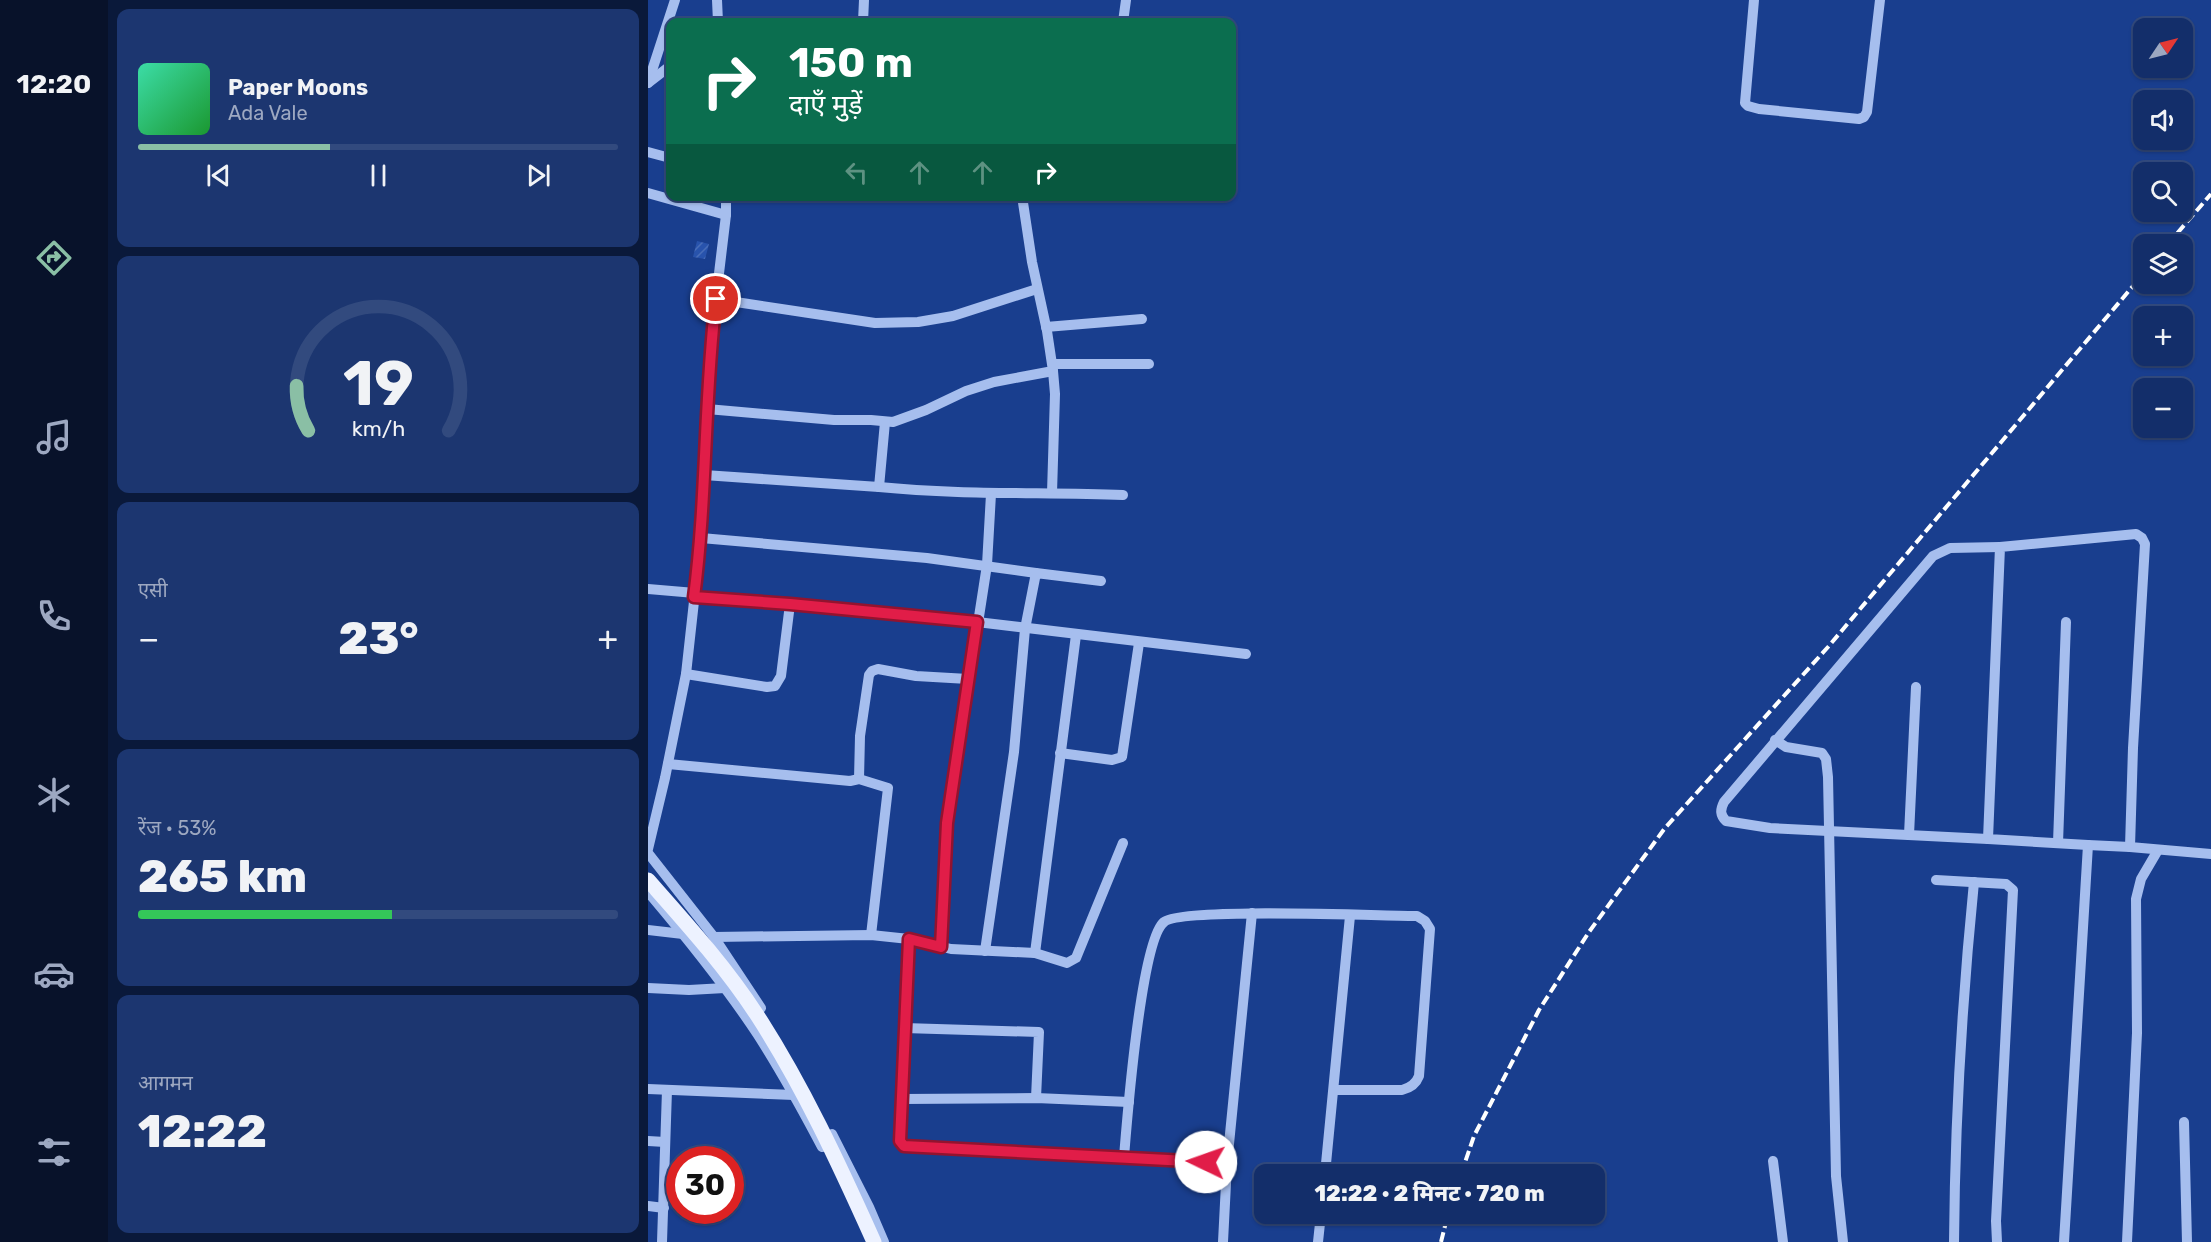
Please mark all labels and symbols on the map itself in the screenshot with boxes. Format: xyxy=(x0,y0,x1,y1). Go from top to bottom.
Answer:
north arrow xyxy=(2133,18,2193,78)
pin xyxy=(690,273,741,324)
position arrow xyxy=(1174,1130,1238,1194)
speed limit sign: 30 xyxy=(666,1146,744,1224)

